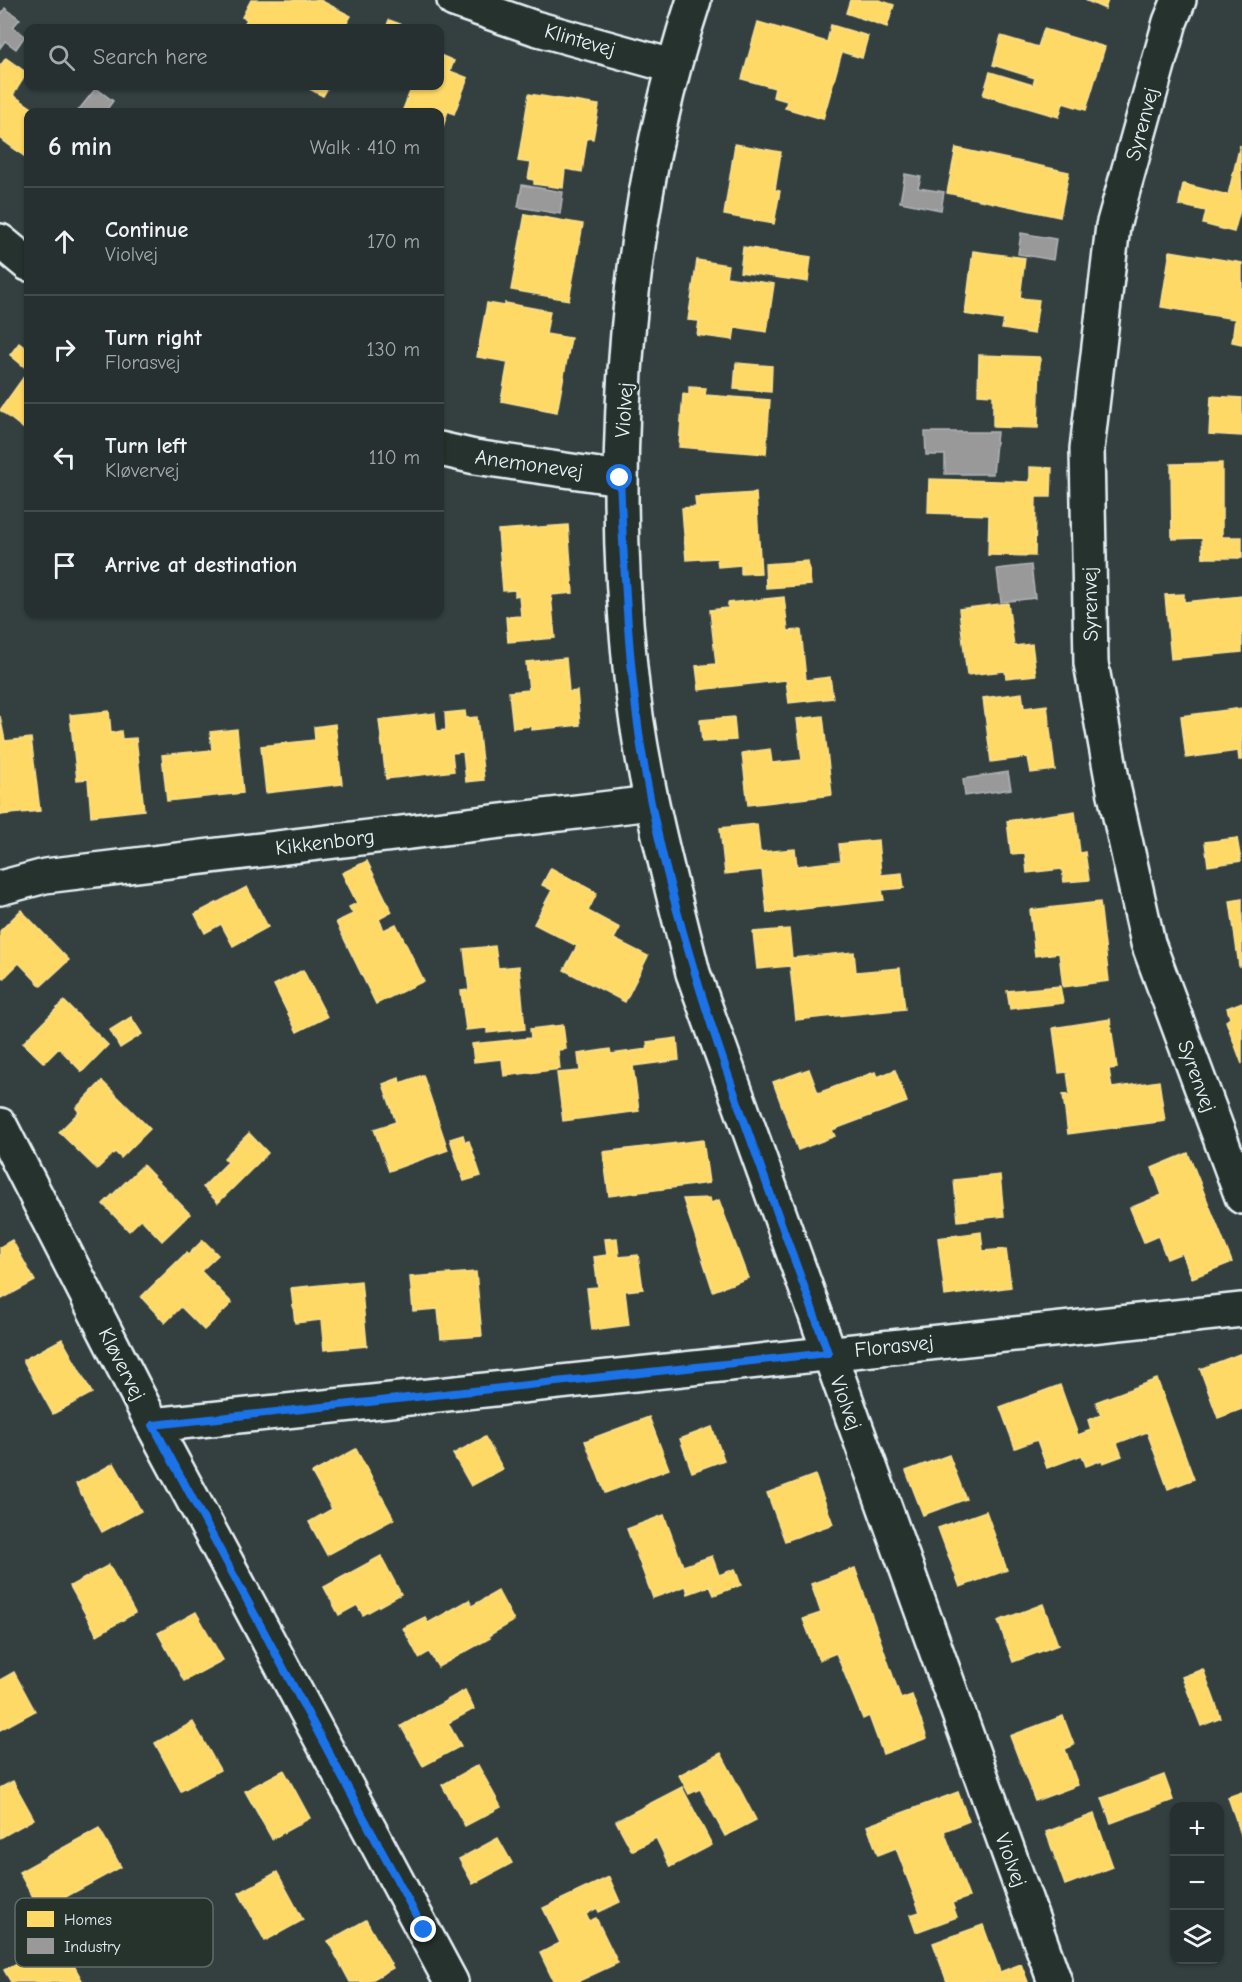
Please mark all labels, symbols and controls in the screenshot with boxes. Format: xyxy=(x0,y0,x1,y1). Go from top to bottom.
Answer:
street label: Klintevej xyxy=(542,18,618,62)
search box xyxy=(24,24,444,90)
icon: search xyxy=(45,41,78,74)
text: Search here xyxy=(93,44,208,70)
street label: Syrenvej xyxy=(1121,85,1163,163)
text: 6 min xyxy=(48,132,112,162)
text: Walk · 410 m xyxy=(310,136,420,159)
text: Continue xyxy=(105,217,188,243)
icon: ahead xyxy=(48,225,81,258)
text: 170 m xyxy=(367,230,420,253)
text: Violvej xyxy=(105,243,158,266)
text: Turn right xyxy=(105,325,202,351)
icon: right xyxy=(48,333,81,366)
text: 130 m xyxy=(367,338,420,361)
text: Florasvej xyxy=(105,351,180,374)
street label: Violvej xyxy=(610,381,638,439)
text: Turn left xyxy=(105,433,187,459)
icon: left xyxy=(48,441,81,474)
street label: Anemonevej xyxy=(473,445,585,483)
text: 110 m xyxy=(369,446,420,469)
text: Kløvervej xyxy=(105,459,180,482)
route start xyxy=(606,464,632,490)
icon: arrive xyxy=(48,549,81,582)
text: Arrive at destination xyxy=(105,552,297,578)
street label: Syrenvej xyxy=(1077,566,1103,642)
street label: Kikkenborg xyxy=(274,824,376,860)
street label: Syrenvej xyxy=(1173,1037,1221,1115)
street label: Kløvervej xyxy=(94,1324,150,1404)
street label: Florasvej xyxy=(853,1330,935,1362)
street label: Violvej xyxy=(825,1373,867,1433)
map controls xyxy=(1170,1802,1224,1964)
button: + xyxy=(1170,1802,1224,1856)
street label: Violvej xyxy=(990,1830,1032,1890)
button: − xyxy=(1170,1856,1224,1910)
legend xyxy=(15,1898,213,1967)
button: layers xyxy=(1170,1910,1224,1964)
text: Homes xyxy=(64,1911,112,1929)
route end xyxy=(410,1916,436,1942)
text: Industry xyxy=(64,1938,121,1956)

